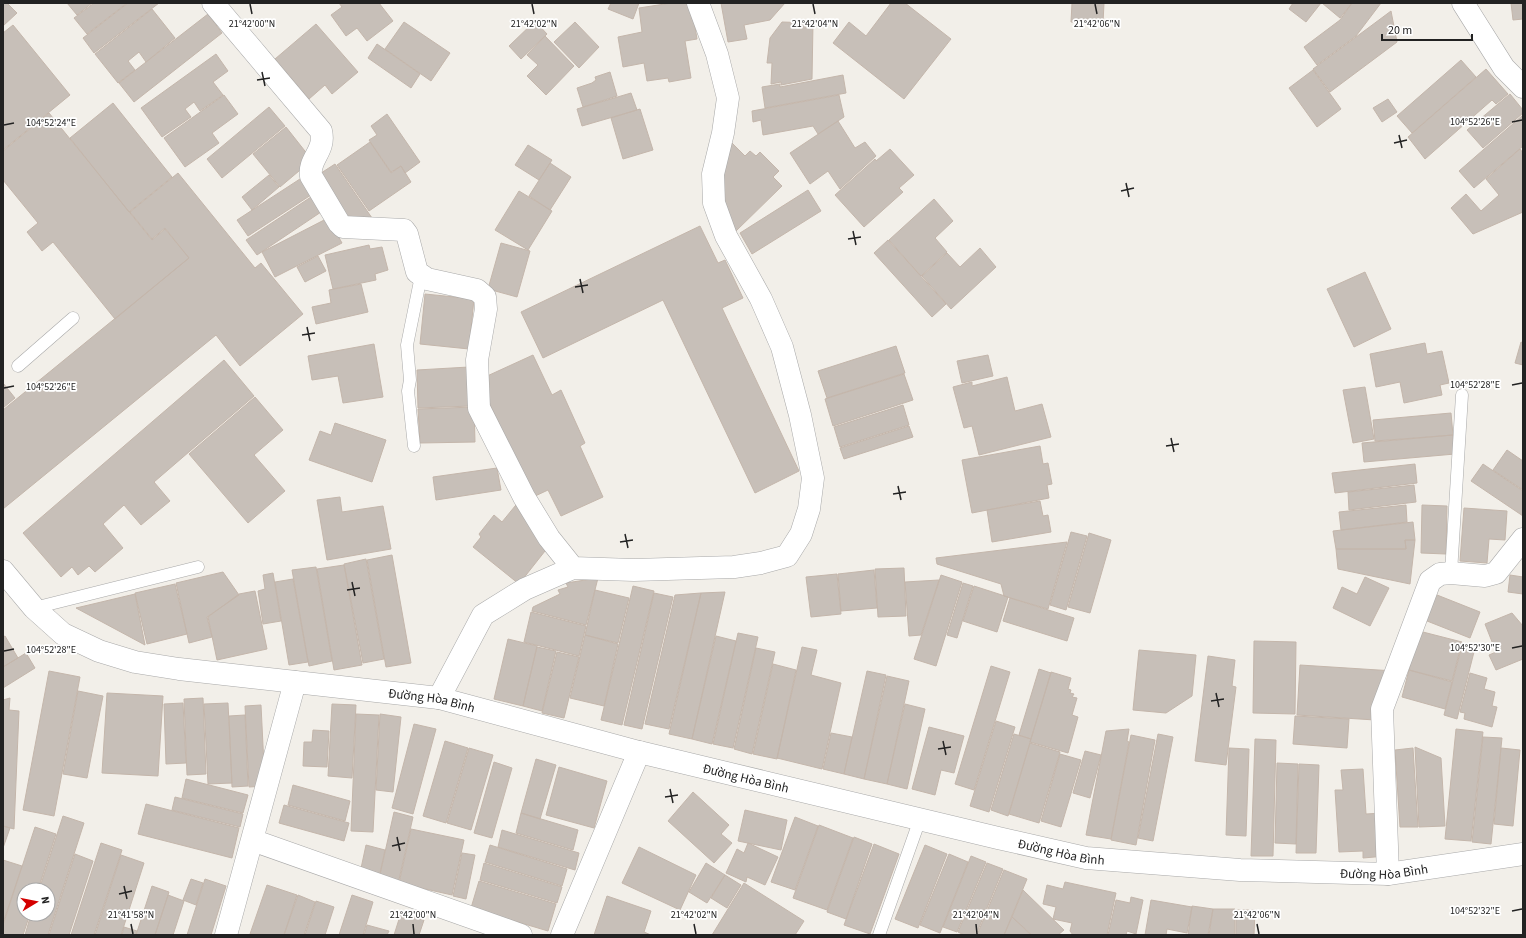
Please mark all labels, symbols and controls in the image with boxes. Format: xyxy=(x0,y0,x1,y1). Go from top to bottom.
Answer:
scale bar xyxy=(1382,16,1472,42)
text: 21°42'00"N xyxy=(229,17,275,31)
text: 21°42'02"N xyxy=(511,17,557,31)
text: 21°42'04"N xyxy=(792,17,838,31)
text: 21°42'06"N xyxy=(1074,17,1120,31)
text: 20 m xyxy=(1388,22,1412,39)
text: 104°52'26"E xyxy=(1450,115,1500,129)
text: 104°52'24"E xyxy=(26,116,76,130)
text: 104°52'28"E xyxy=(1450,378,1500,392)
text: 104°52'26"E xyxy=(26,380,76,394)
text: 104°52'30"E xyxy=(1450,641,1500,655)
text: 104°52'28"E xyxy=(26,643,76,657)
street label: Đường Hòa Bình xyxy=(387,684,477,717)
street label: Đường Hòa Bình xyxy=(701,760,791,798)
street label: Đường Hòa Bình xyxy=(1016,835,1105,869)
street label: Đường Hòa Bình xyxy=(1340,860,1429,884)
north arrow xyxy=(16,882,56,922)
text: N xyxy=(37,895,53,905)
text: 104°52'32"E xyxy=(1450,904,1500,918)
text: 21°41'58"N xyxy=(108,908,154,922)
text: 21°42'00"N xyxy=(390,908,436,922)
text: 21°42'02"N xyxy=(671,908,717,922)
text: 21°42'04"N xyxy=(953,908,999,922)
text: 21°42'06"N xyxy=(1234,908,1280,922)

